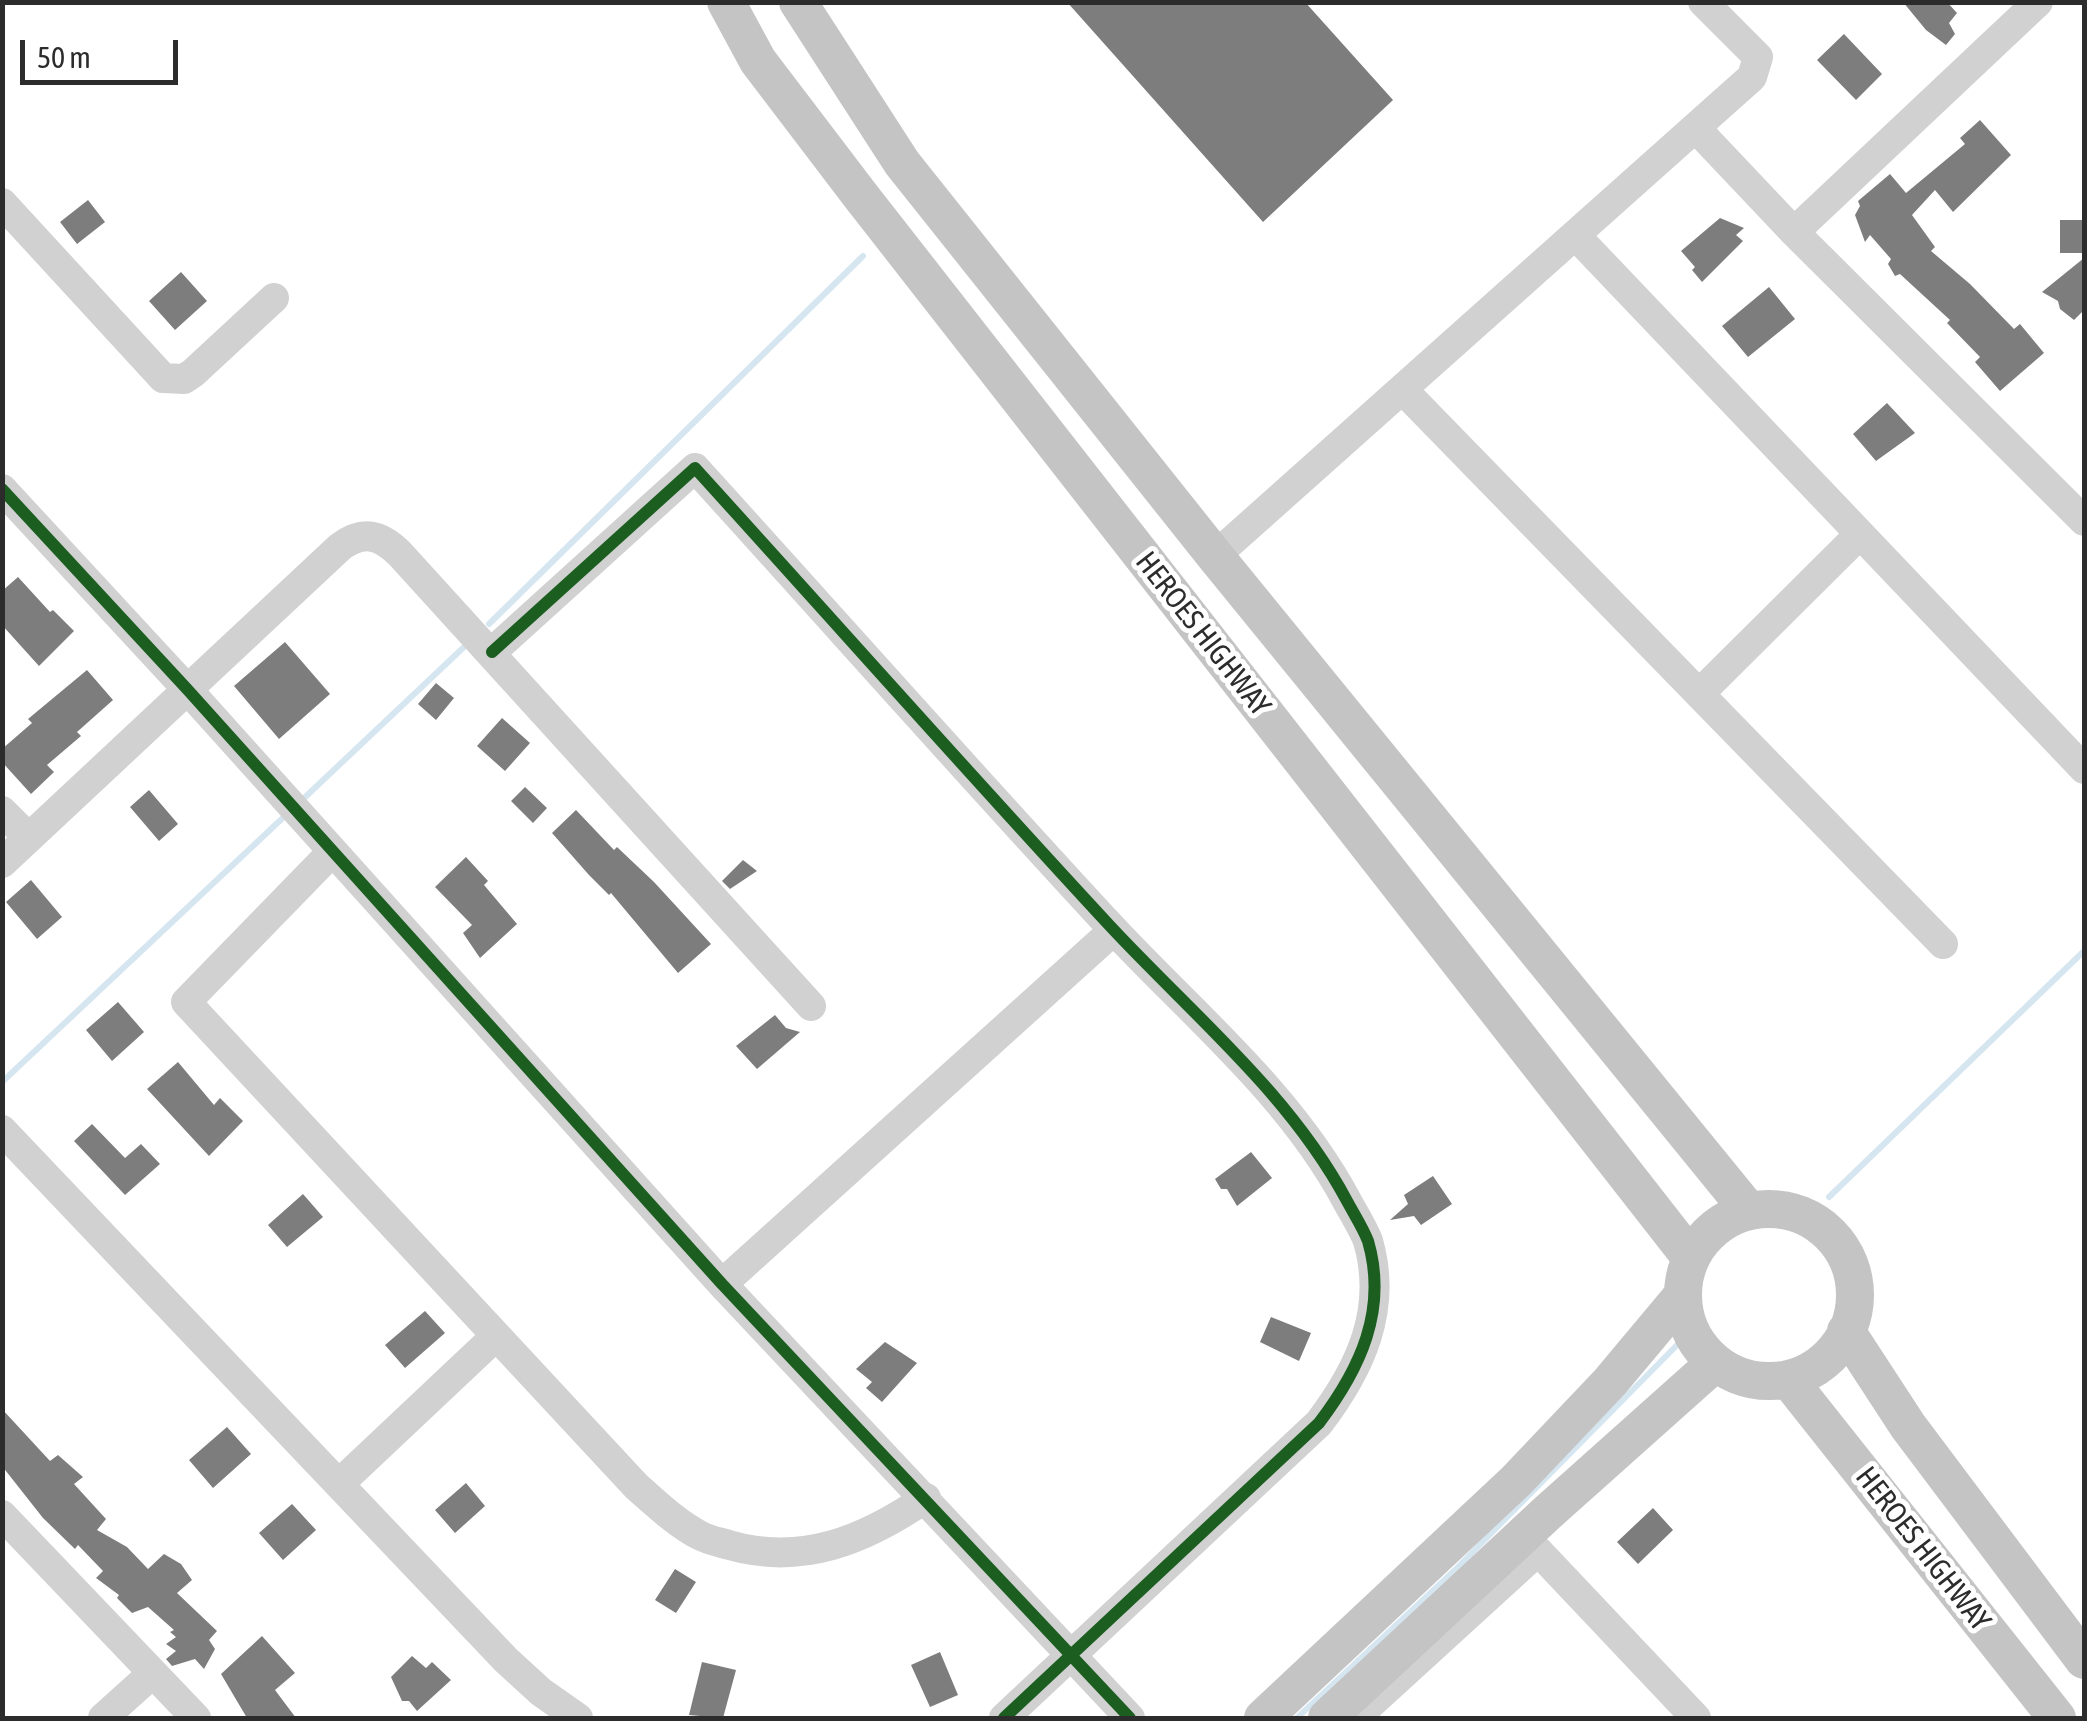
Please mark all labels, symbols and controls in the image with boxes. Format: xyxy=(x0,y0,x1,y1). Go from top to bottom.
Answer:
scale bar xyxy=(25,20,182,82)
text: 50 m xyxy=(37,40,91,74)
street label: HEROES HIGHWAY xyxy=(1128,545,1278,723)
street label: HEROES HIGHWAY xyxy=(1848,1460,1998,1638)

